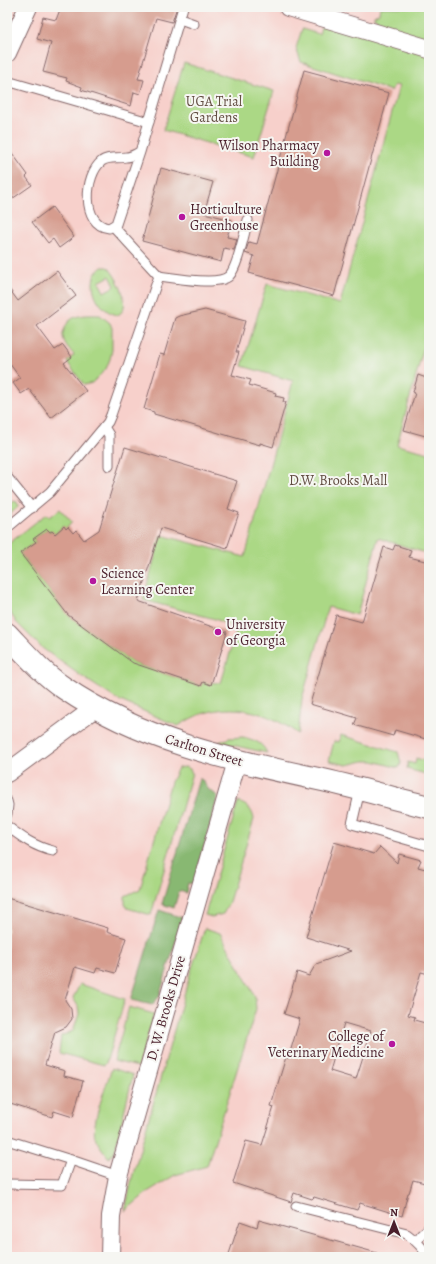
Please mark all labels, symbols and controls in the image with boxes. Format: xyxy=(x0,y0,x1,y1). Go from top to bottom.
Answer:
park label: UGA Trial Gardens xyxy=(186,92,243,127)
place label: Wilson Pharmacy Building xyxy=(218,136,320,171)
marker: Wilson Pharmacy Building xyxy=(322,148,332,158)
place label: Horticulture Greenhouse xyxy=(190,200,262,235)
marker: Horticulture Greenhouse xyxy=(177,212,187,222)
park label: D.W. Brooks Mall xyxy=(289,471,388,490)
place label: Science Learning Center xyxy=(101,564,195,599)
marker: Science Learning Center xyxy=(88,576,98,586)
place label: University of Georgia xyxy=(226,615,286,650)
marker: University of Georgia xyxy=(213,627,223,637)
street label: Carlton Street xyxy=(163,729,246,771)
street label: D. W. Brooks Drive xyxy=(142,953,190,1063)
place label: College of Veterinary Medicine xyxy=(267,1027,386,1062)
marker: College of Veterinary Medicine xyxy=(387,1039,397,1049)
north arrow xyxy=(374,1202,414,1242)
text: N xyxy=(390,1205,398,1220)

